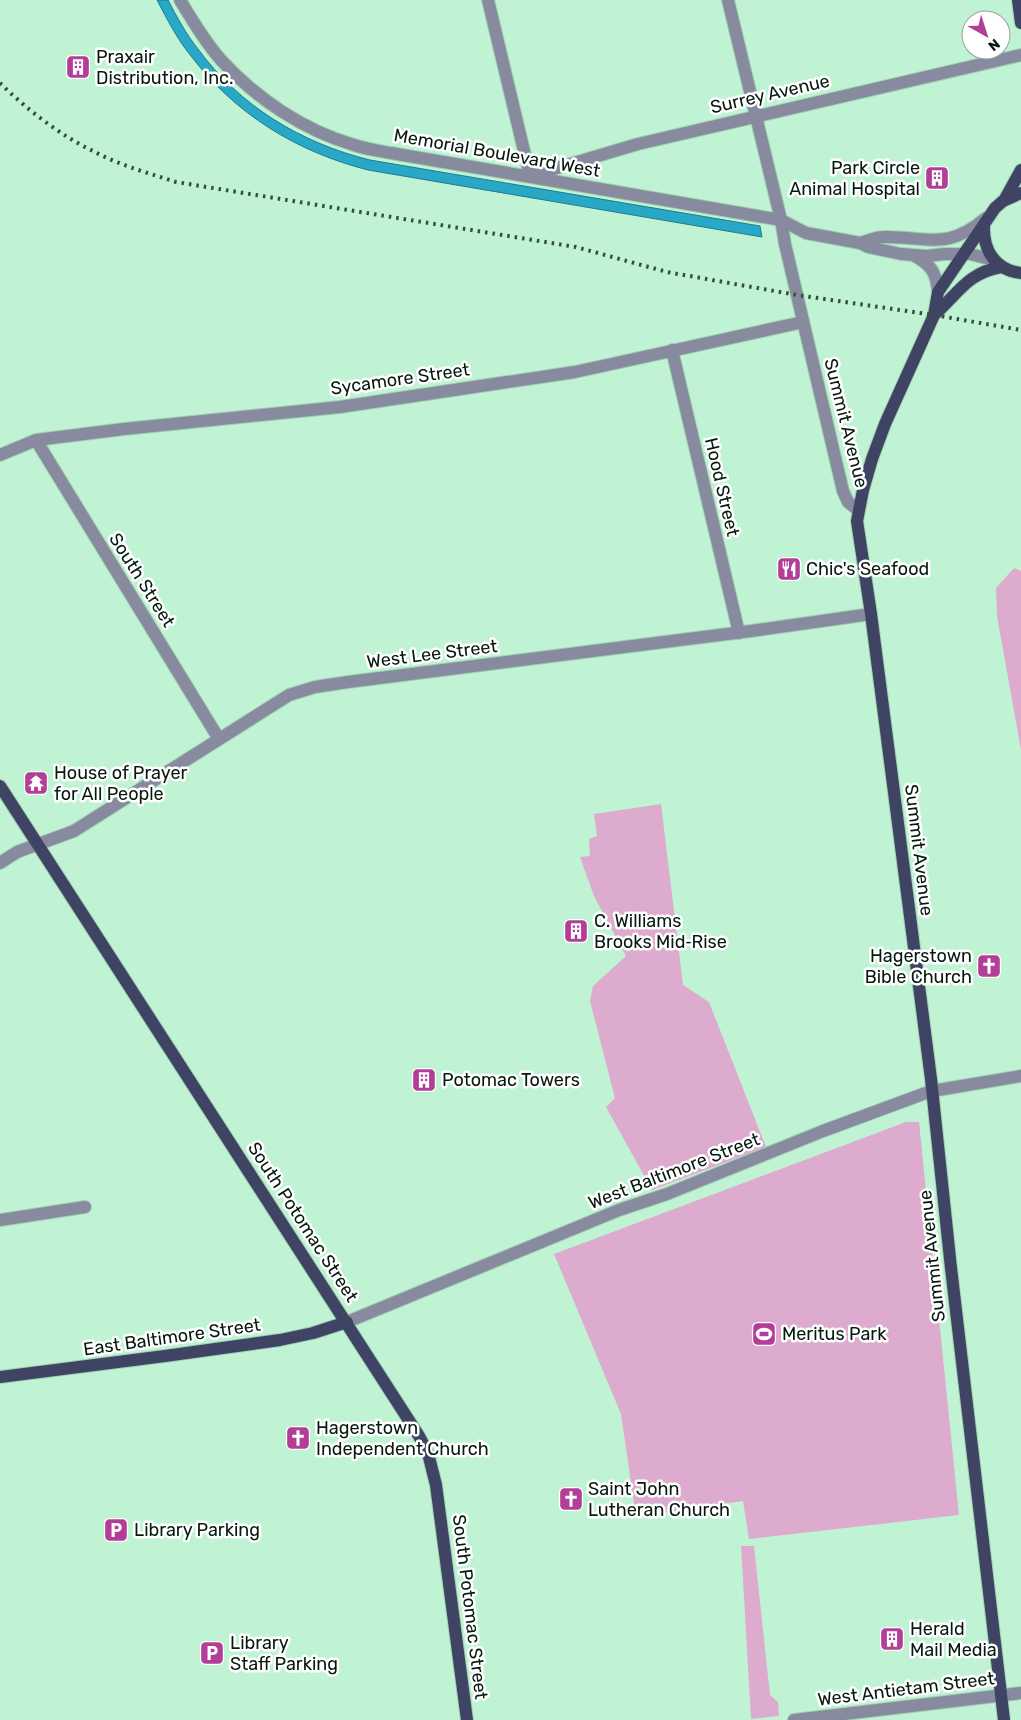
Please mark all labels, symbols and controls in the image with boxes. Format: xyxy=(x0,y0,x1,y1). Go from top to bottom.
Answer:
north arrow xyxy=(961,10,1011,60)
text: N xyxy=(985,35,1003,54)
place label: Praxair Distribution, Inc. xyxy=(96,46,234,89)
building icon: Praxair Distribution, Inc. xyxy=(65,54,91,80)
street label: Surrey Avenue xyxy=(708,70,832,118)
street label: Memorial Boulevard West xyxy=(392,124,602,182)
place label: Park Circle Animal Hospital xyxy=(789,157,920,200)
building icon: Park Circle Animal Hospital xyxy=(924,165,950,191)
street label: Summit Avenue xyxy=(819,356,873,490)
street label: Sycamore Street xyxy=(329,358,471,400)
street label: Hood Street xyxy=(700,435,744,539)
street label: South Street xyxy=(104,529,180,631)
restaurant icon: Chic's Seafood xyxy=(776,556,802,582)
place label: Chic's Seafood xyxy=(806,558,929,580)
street label: West Lee Street xyxy=(366,635,498,673)
place label: House of Prayer for All People xyxy=(54,762,188,805)
temple icon: House of Prayer for All People xyxy=(23,770,49,796)
street label: Summit Avenue xyxy=(900,783,938,917)
place label: C. Williams Brooks Mid‐Rise xyxy=(594,910,727,953)
building icon: C. Williams Brooks Mid‐Rise xyxy=(563,918,589,944)
place label: Hagerstown Bible Church xyxy=(865,945,972,988)
church icon: Hagerstown Bible Church xyxy=(976,953,1002,979)
building icon: Potomac Towers xyxy=(411,1067,437,1093)
place label: Potomac Towers xyxy=(442,1069,580,1091)
street label: West Baltimore Street xyxy=(585,1128,763,1214)
street label: South Potomac Street xyxy=(243,1138,363,1306)
street label: Summit Avenue xyxy=(914,1189,950,1323)
street label: East Baltimore Street xyxy=(82,1314,262,1360)
sports icon: Meritus Park xyxy=(751,1321,777,1347)
place label: Meritus Park xyxy=(782,1323,887,1345)
place label: Hagerstown Independent Church xyxy=(316,1417,489,1460)
church icon: Hagerstown Independent Church xyxy=(285,1425,311,1451)
place label: Saint John Lutheran Church xyxy=(588,1478,730,1521)
church icon: Saint John Lutheran Church xyxy=(558,1486,584,1512)
street label: South Potomac Street xyxy=(448,1513,492,1701)
parking icon: Library Parking xyxy=(103,1517,129,1543)
place label: Library Parking xyxy=(134,1519,260,1541)
place label: Herald Mail Media xyxy=(910,1618,997,1661)
building icon: Herald Mail Media xyxy=(879,1626,905,1652)
place label: Library Staff Parking xyxy=(230,1632,338,1675)
parking icon: Library Staff Parking xyxy=(199,1640,225,1666)
street label: West Antietam Street xyxy=(816,1667,996,1711)

